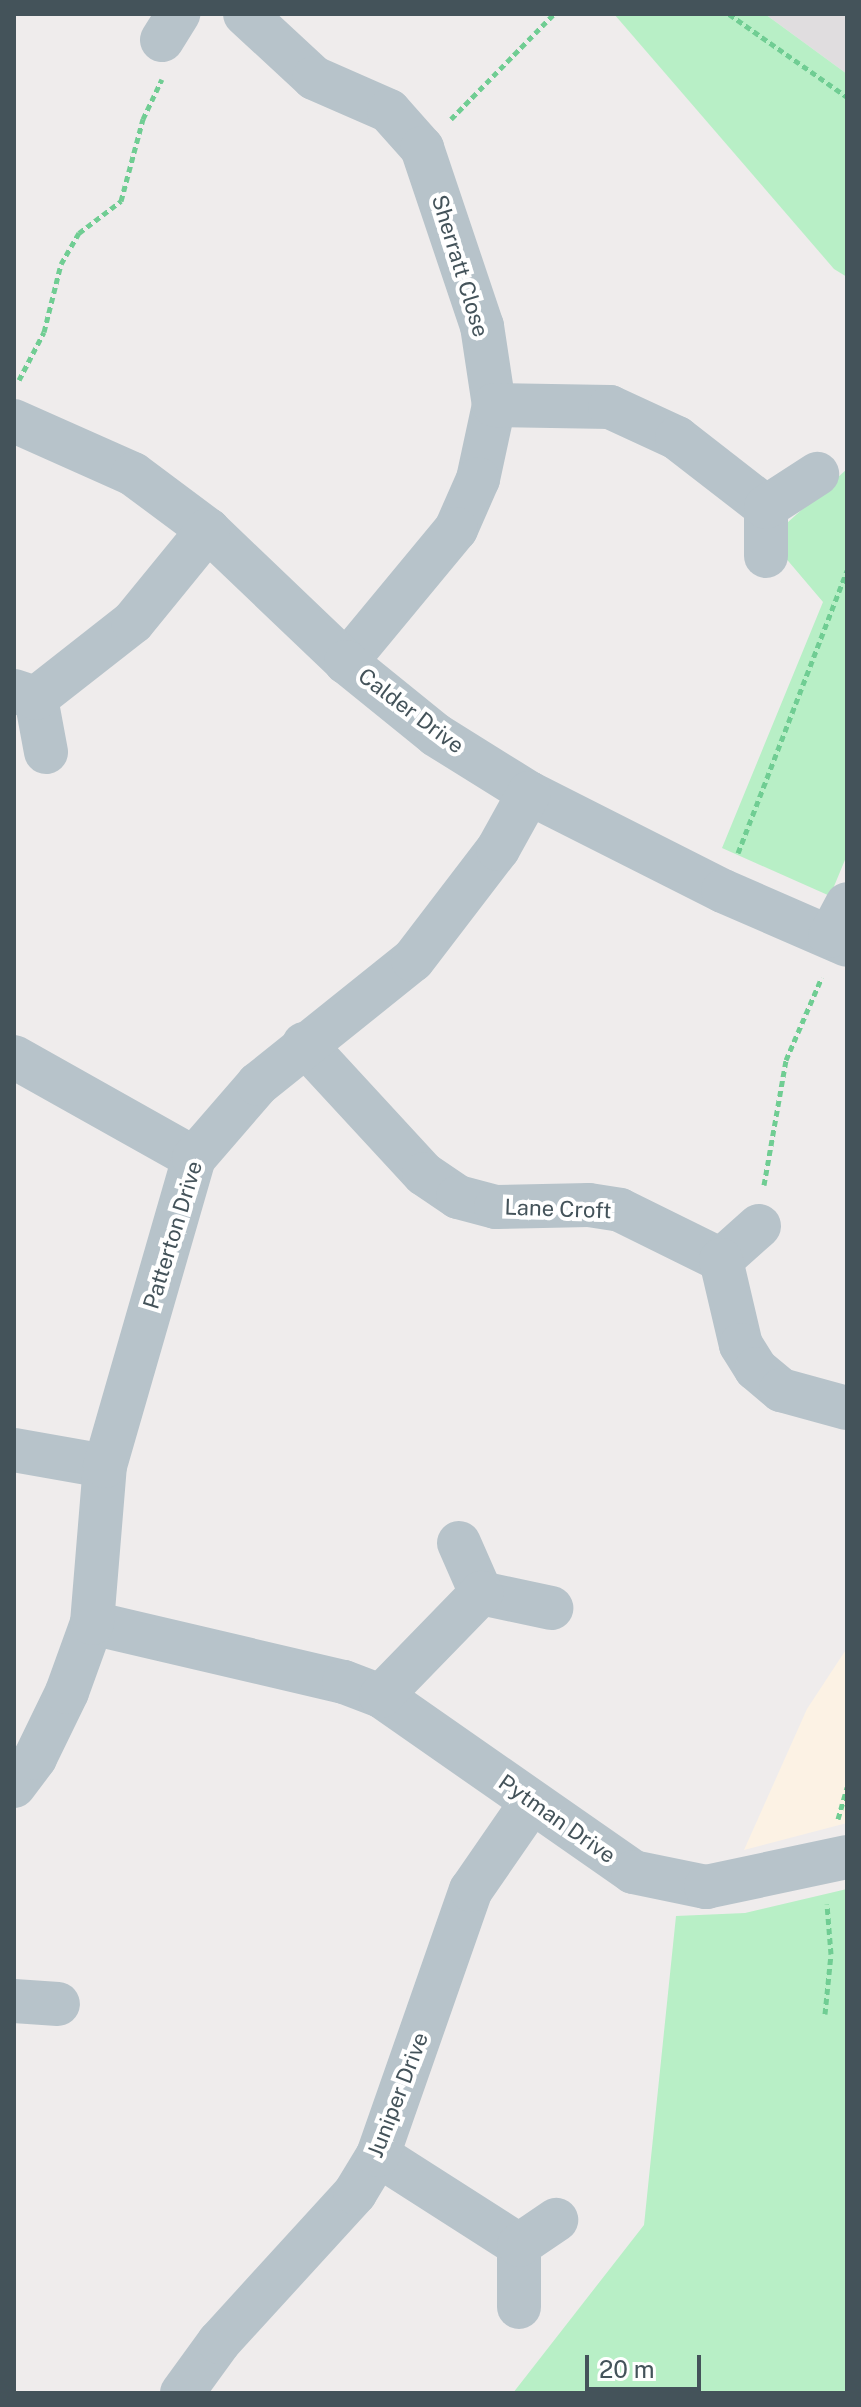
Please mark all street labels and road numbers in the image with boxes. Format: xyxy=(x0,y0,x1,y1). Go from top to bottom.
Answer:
street label: Sherratt Close xyxy=(426,192,494,340)
street label: Calder Drive xyxy=(353,663,469,759)
street label: Patterton Drive xyxy=(138,1158,208,1312)
street label: Lane Croft xyxy=(504,1194,612,1224)
street label: Pytman Drive xyxy=(493,1769,621,1869)
street label: Juniper Drive xyxy=(362,2029,434,2161)

